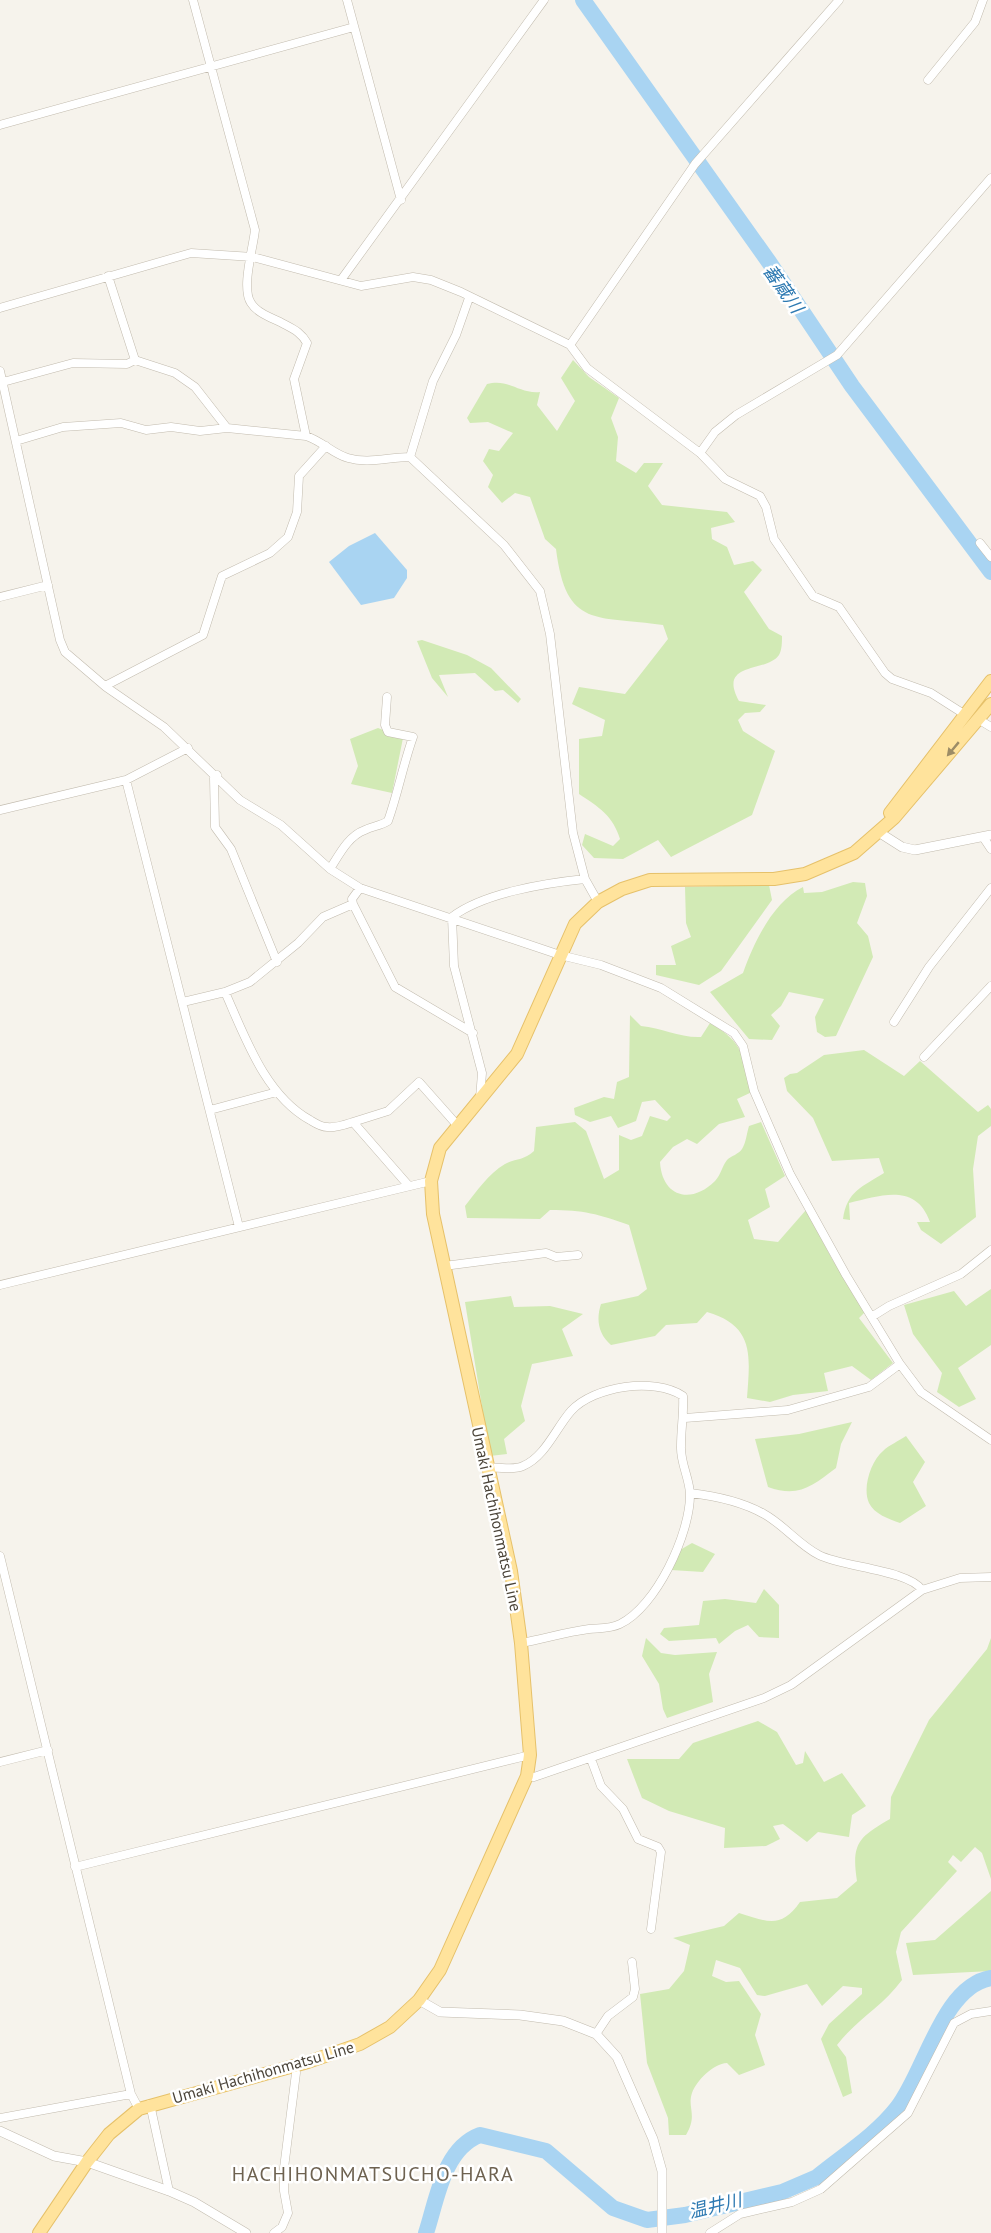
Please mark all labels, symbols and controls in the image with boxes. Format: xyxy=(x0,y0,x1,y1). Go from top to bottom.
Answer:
water label: 蕃蔵川 xyxy=(759,260,809,319)
one-way arrow xyxy=(947,741,960,756)
street label: Umaki Hachihonmatsu Line xyxy=(468,1425,526,1613)
street label: Umaki Hachihonmatsu Line xyxy=(170,2036,356,2108)
district label: HACHIHONMATSUCHO-HARA xyxy=(232,2161,514,2187)
water label: 温井川 xyxy=(686,2187,746,2223)

